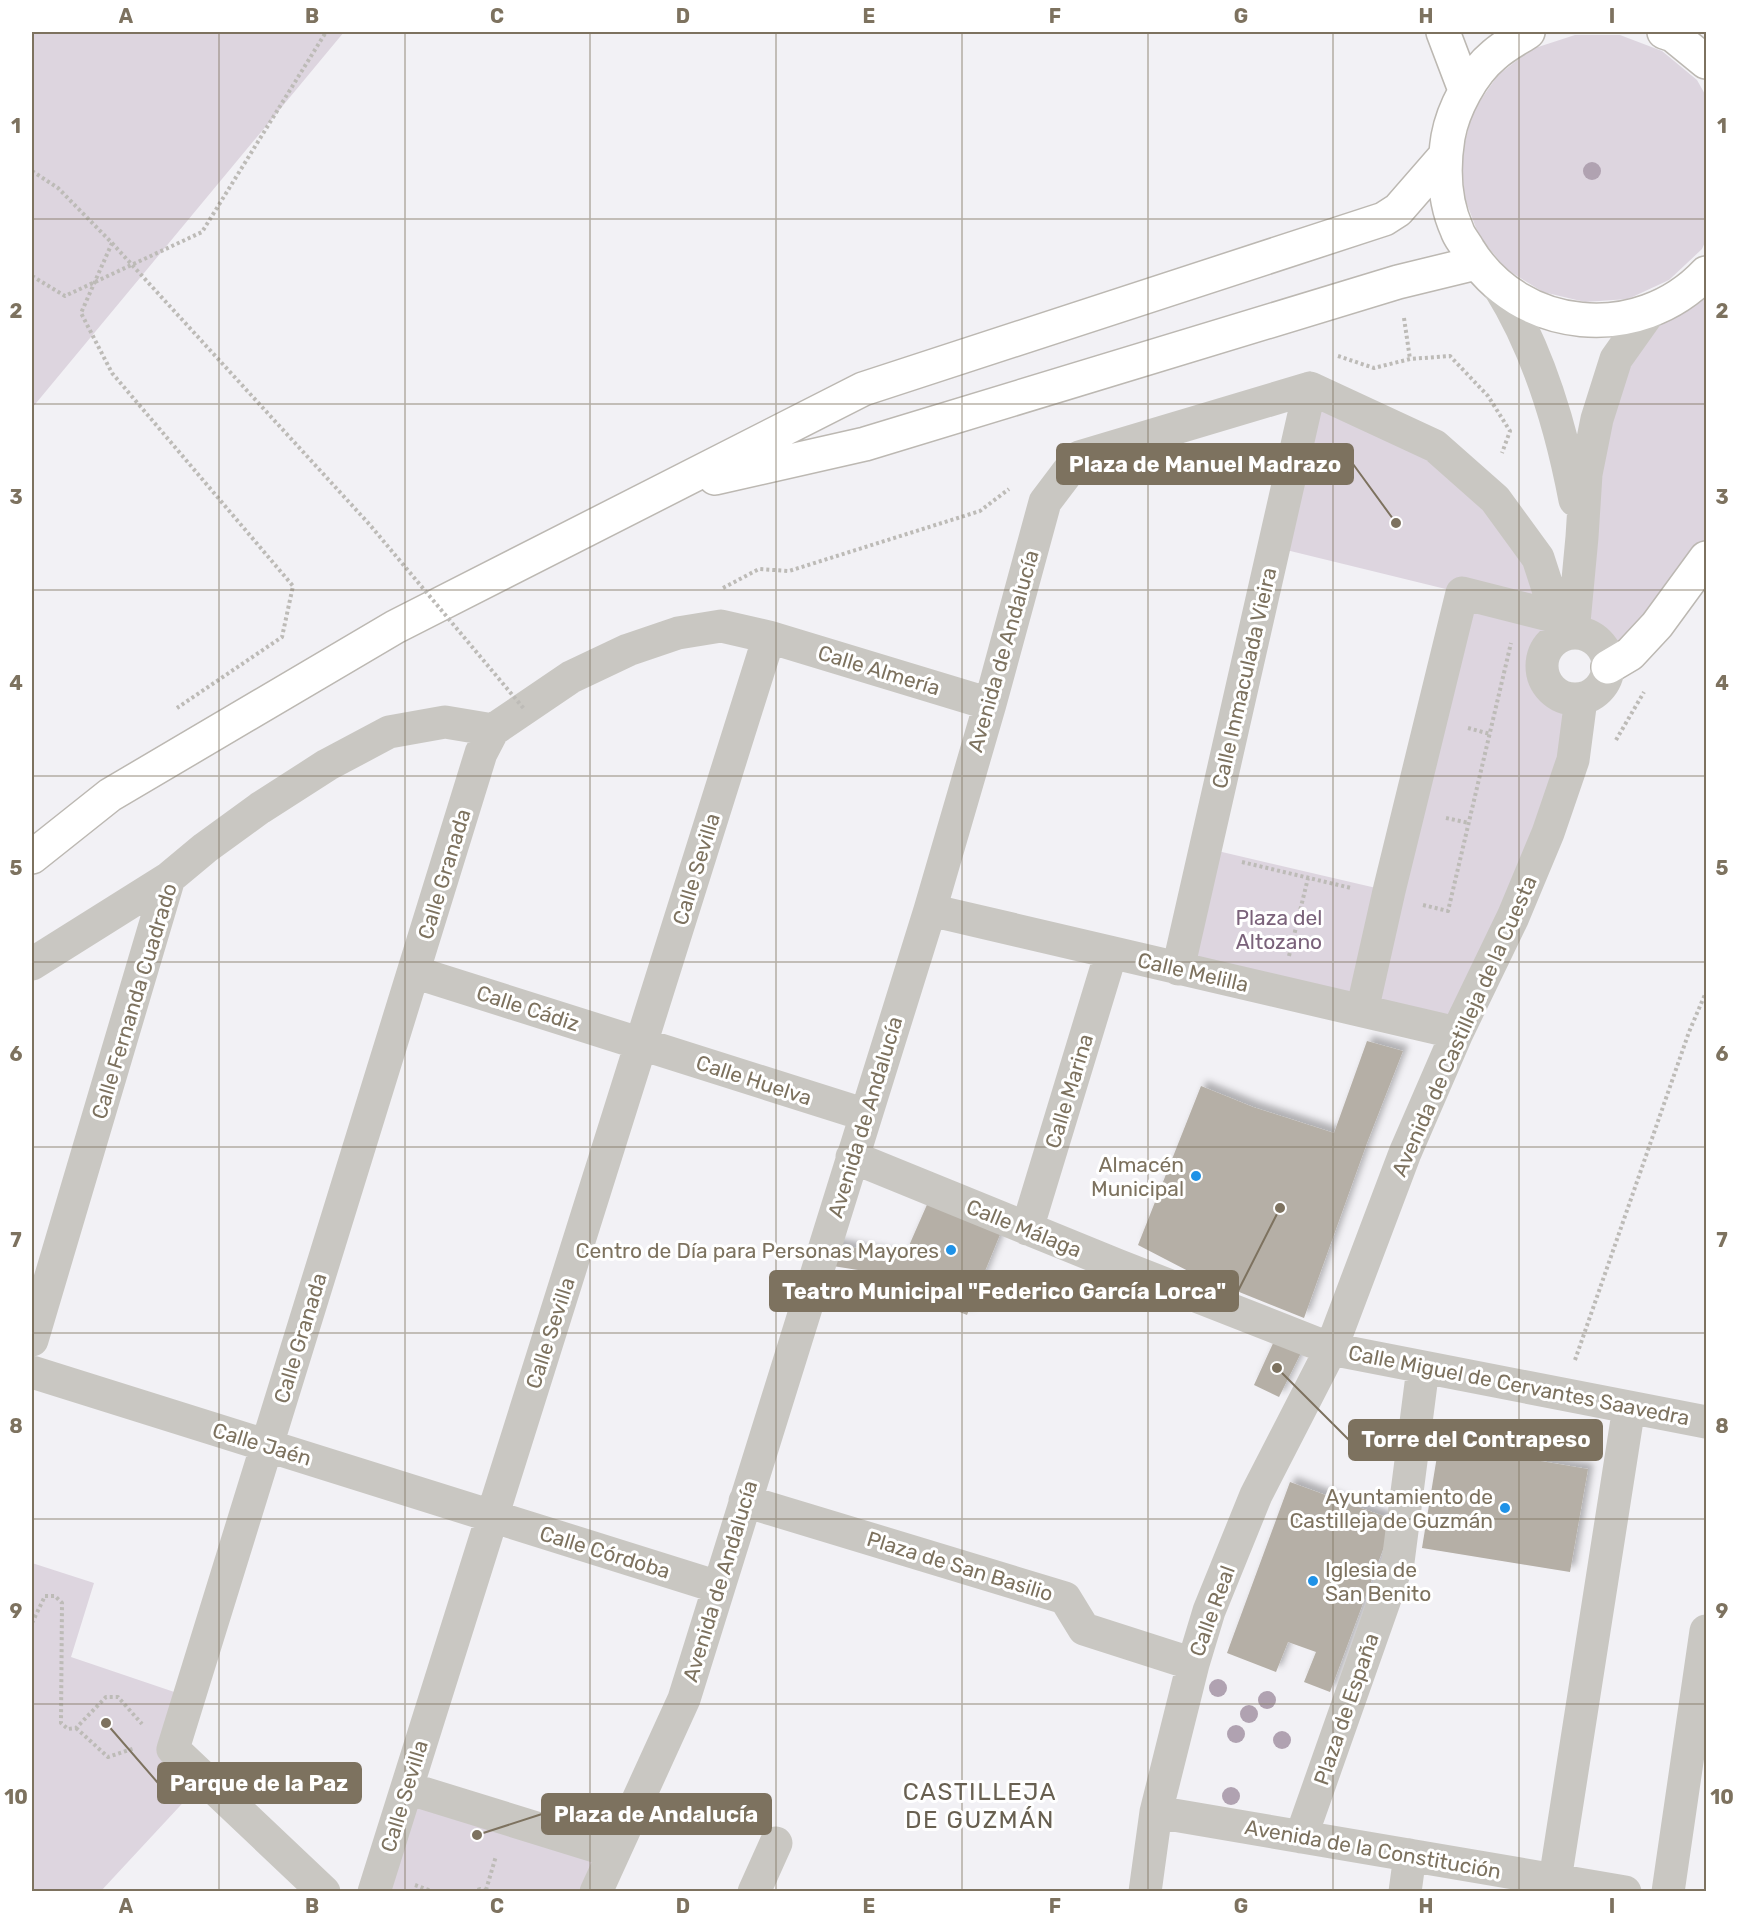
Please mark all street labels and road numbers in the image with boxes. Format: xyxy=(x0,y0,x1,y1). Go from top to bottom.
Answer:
street label: Avenida de Andalucía xyxy=(962,547,1044,755)
street label: Calle Inmaculada Vieira xyxy=(1206,565,1282,791)
street label: Calle Almería xyxy=(815,640,943,700)
street label: Calle Granada xyxy=(412,806,476,942)
street label: Calle Sevilla xyxy=(667,810,725,928)
street label: Avenida de Castilleja de la Cuesta xyxy=(1386,872,1542,1180)
street label: Calle Fernanda Cuadrado xyxy=(86,880,182,1122)
street label: Calle Melilla xyxy=(1135,947,1251,997)
street label: Calle Cádiz xyxy=(473,980,583,1036)
street label: Avenida de Andalucía xyxy=(822,1013,908,1221)
street label: Calle Marina xyxy=(1040,1031,1098,1151)
street label: Calle Huelva xyxy=(693,1050,815,1110)
street label: Calle Málaga xyxy=(963,1194,1085,1262)
street label: Calle Granada xyxy=(268,1270,332,1406)
street label: Calle Sevilla xyxy=(520,1274,580,1392)
street label: Calle Miguel de Cervantes Saavedra xyxy=(1346,1340,1692,1430)
street label: Calle Jaén xyxy=(210,1417,314,1471)
street label: Avenida de Andalucía xyxy=(677,1477,763,1685)
street label: Calle Córdoba xyxy=(537,1520,673,1584)
street label: Plaza de San Basilio xyxy=(864,1526,1056,1606)
street label: Calle Real xyxy=(1184,1562,1240,1660)
street label: Plaza de España xyxy=(1308,1630,1384,1788)
street label: Calle Sevilla xyxy=(375,1737,433,1855)
street label: Avenida de la Constitución xyxy=(1243,1814,1503,1884)

